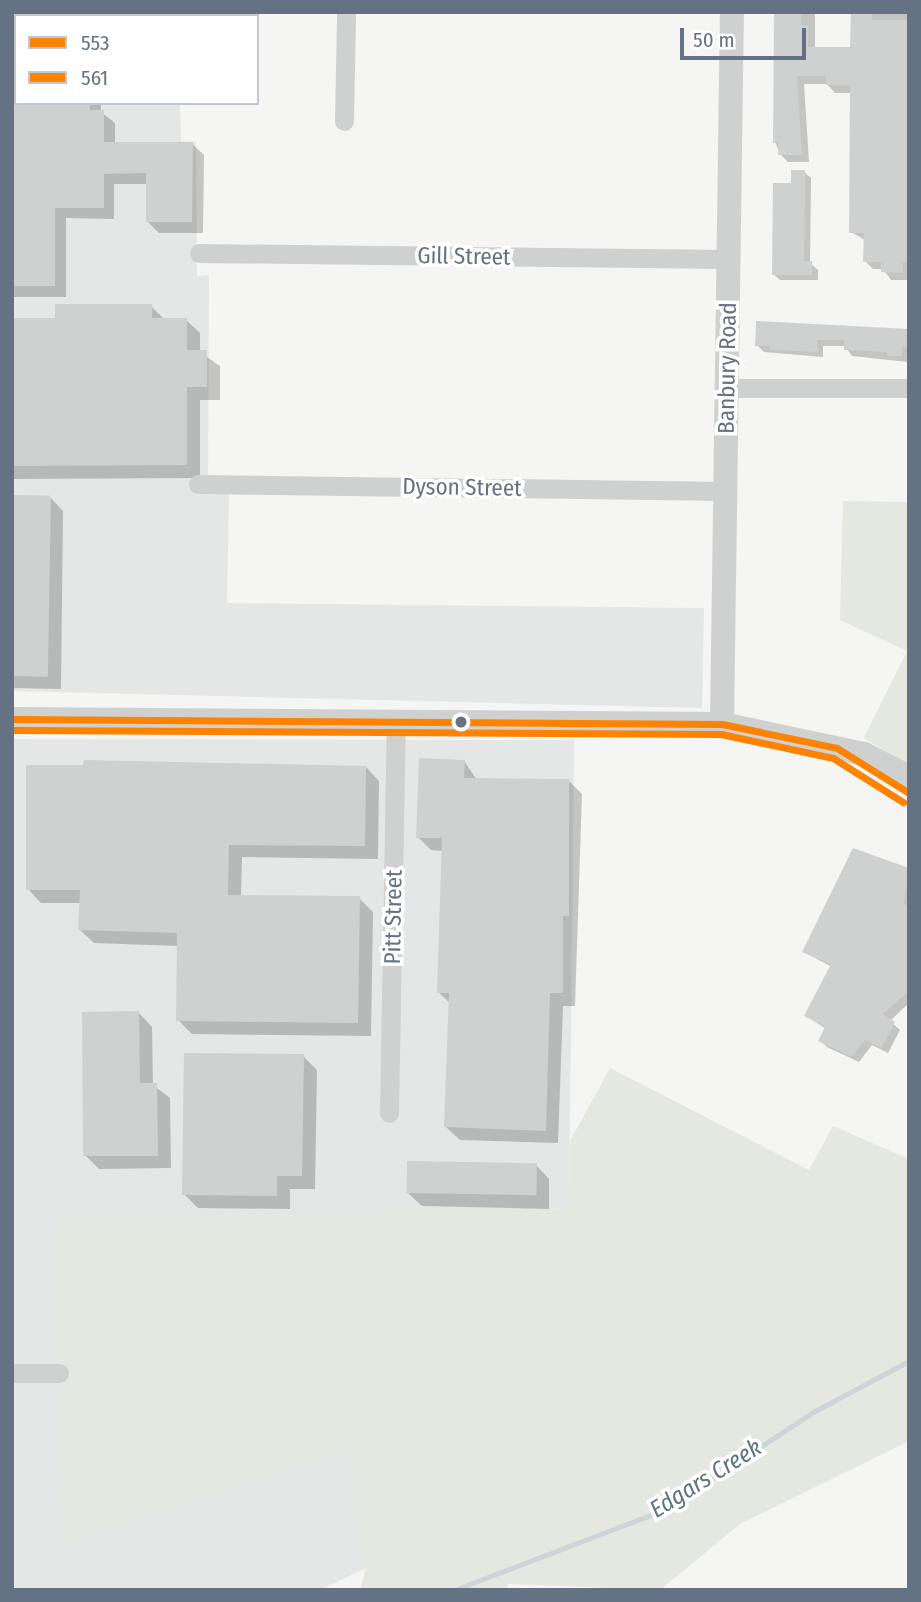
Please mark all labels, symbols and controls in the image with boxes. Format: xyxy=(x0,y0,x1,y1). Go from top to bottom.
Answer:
legend xyxy=(14,14,259,105)
scale bar xyxy=(683,14,809,58)
text: 50 m xyxy=(693,27,735,53)
text: 553 xyxy=(81,30,110,56)
text: 561 xyxy=(81,65,108,91)
street label: Gill Street xyxy=(417,241,511,271)
street label: Banbury Road xyxy=(712,302,742,434)
street label: Dyson Street xyxy=(402,472,522,502)
unlabelled marker xyxy=(454,715,468,729)
street label: Pitt Street xyxy=(378,869,408,965)
water label: Edgars Creek xyxy=(645,1433,767,1525)

